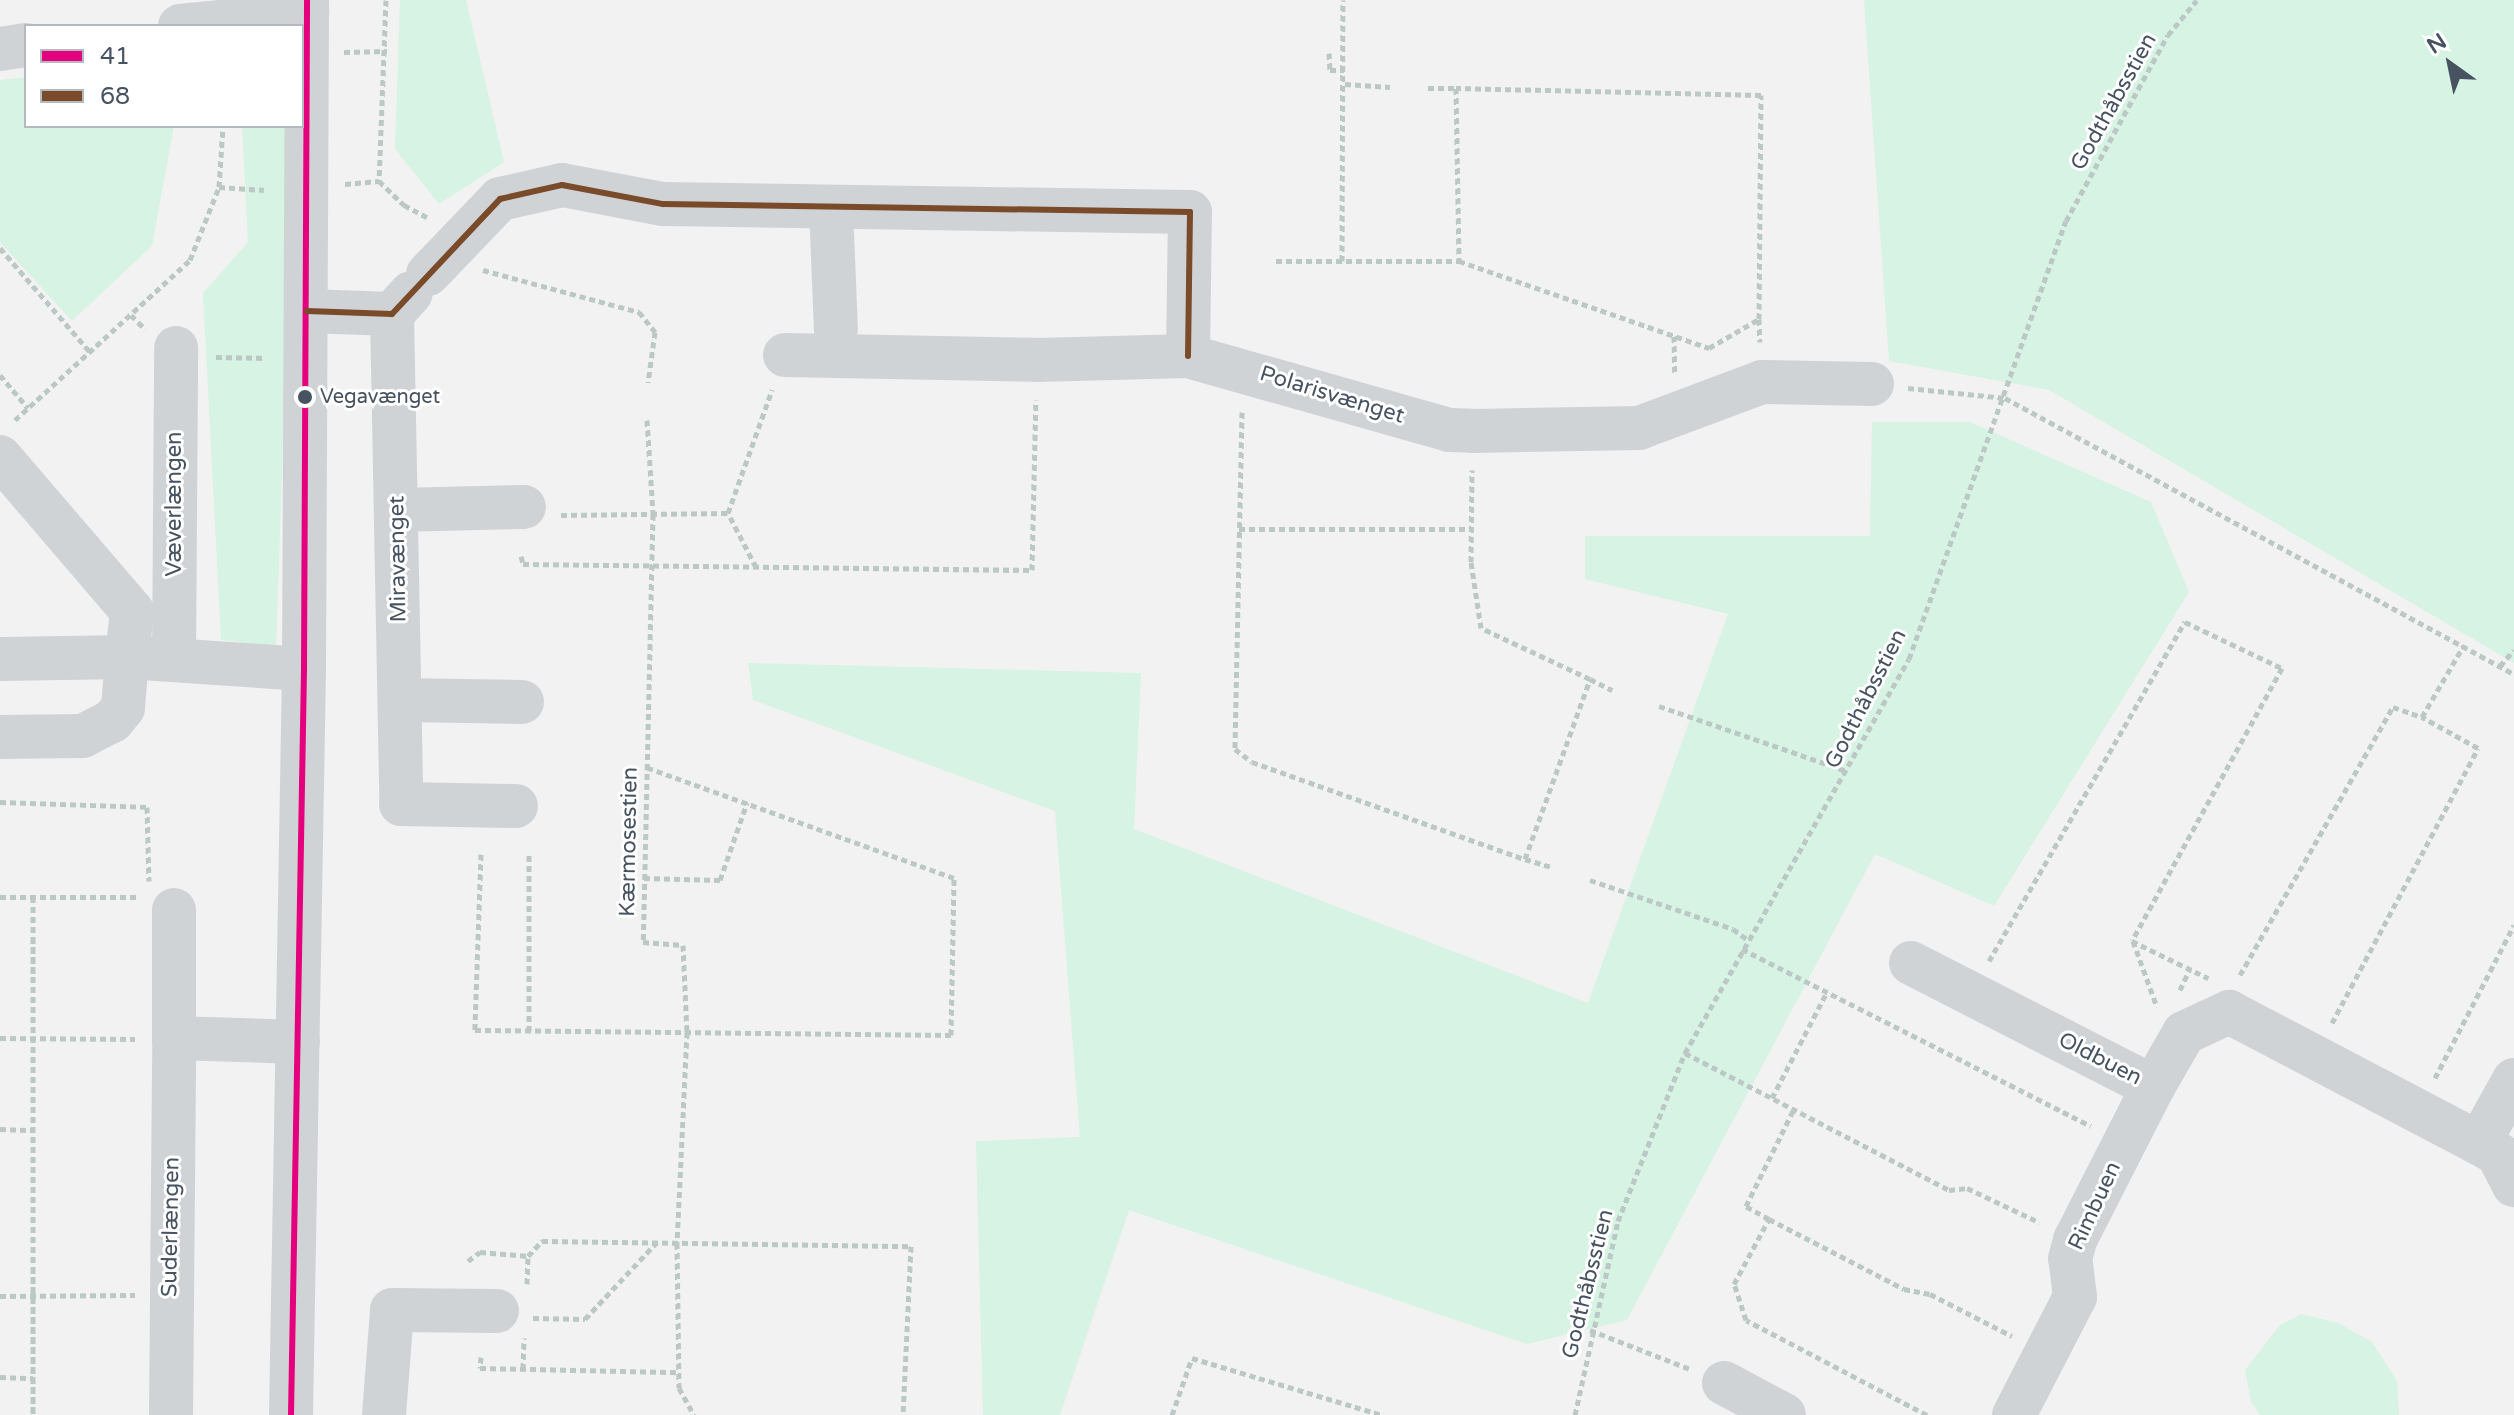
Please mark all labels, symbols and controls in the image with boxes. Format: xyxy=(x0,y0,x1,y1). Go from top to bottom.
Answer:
legend xyxy=(24,24,304,128)
north arrow xyxy=(2410,24,2490,104)
text: N xyxy=(2422,28,2451,60)
street label: Godthåbsstien xyxy=(2065,29,2163,175)
text: 41 xyxy=(100,42,130,71)
text: 68 xyxy=(100,82,130,111)
street label: Polarisvænget xyxy=(1257,360,1407,430)
place label: Vegavænget xyxy=(320,385,440,409)
marker: Vegavænget xyxy=(297,389,313,405)
street label: Væverlængen xyxy=(162,431,188,577)
street label: Miravænget xyxy=(384,495,412,623)
street label: Godthåbsstien xyxy=(1820,625,1912,773)
street label: Kærmosestien xyxy=(614,767,644,917)
street label: Oldbuen xyxy=(2054,1027,2146,1091)
street label: Suderlængen xyxy=(157,1157,185,1297)
street label: Rimbuen xyxy=(2063,1158,2127,1254)
street label: Godthåbsstien xyxy=(1557,1207,1619,1361)

